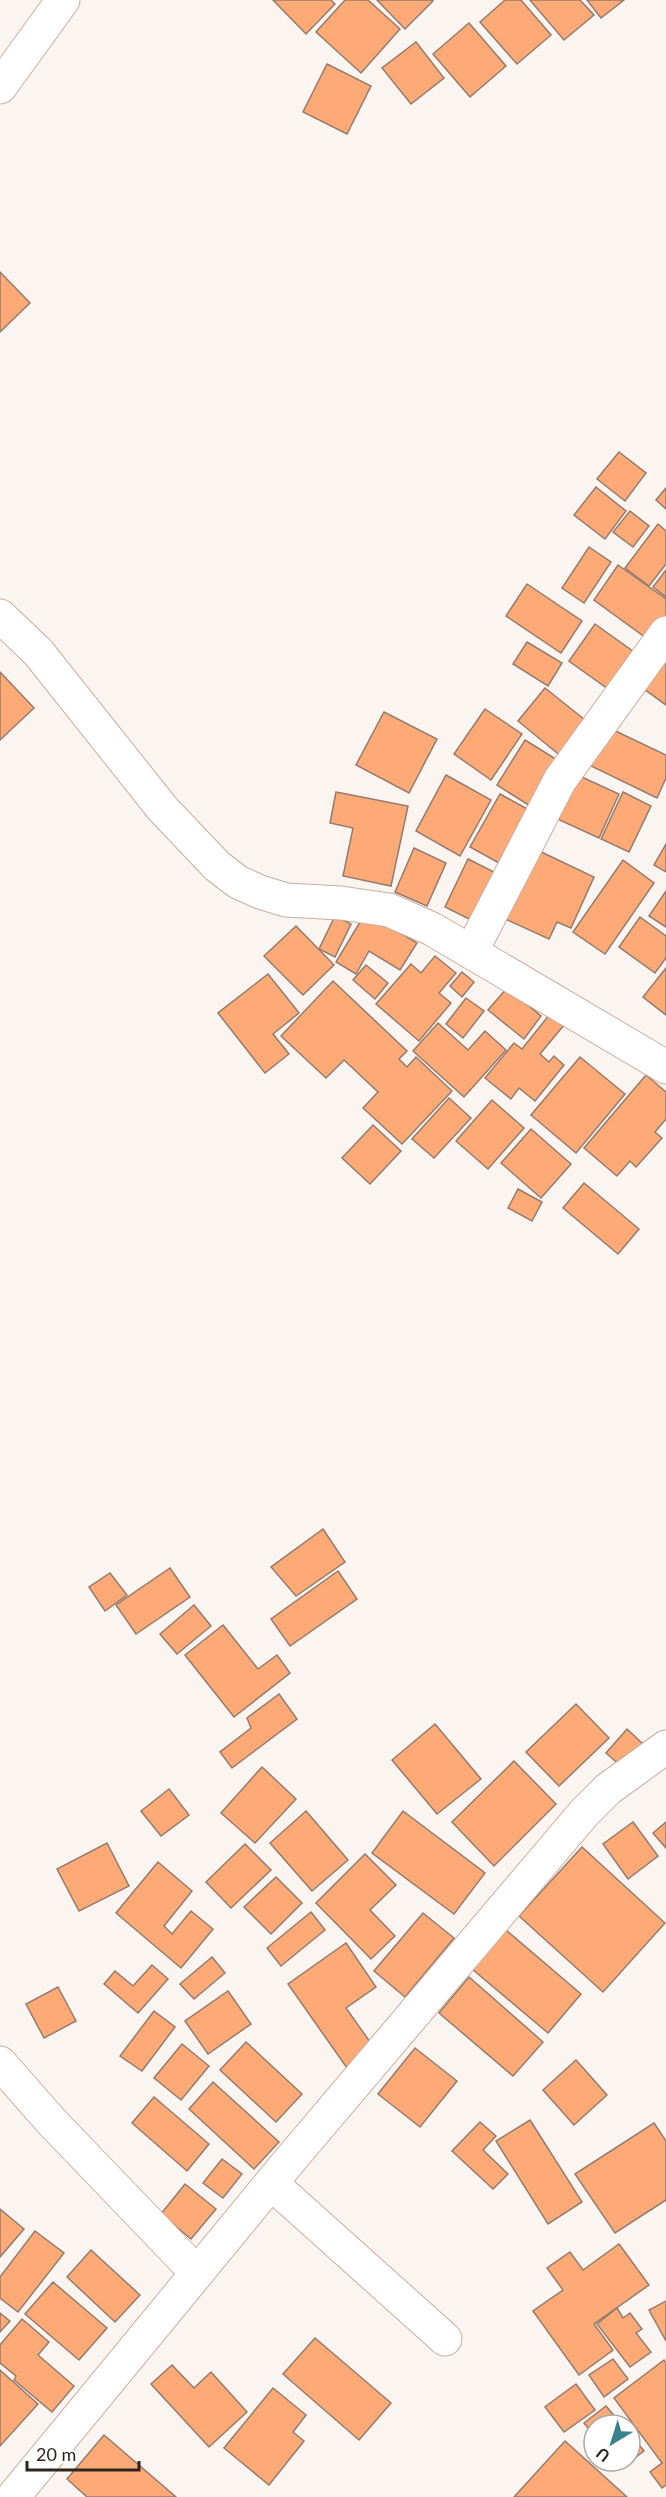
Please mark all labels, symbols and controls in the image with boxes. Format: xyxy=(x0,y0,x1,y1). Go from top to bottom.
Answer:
north arrow xyxy=(582,2413,642,2473)
scale bar xyxy=(27,2434,140,2472)
text: 20 m xyxy=(36,2443,76,2465)
text: U xyxy=(592,2444,613,2466)

